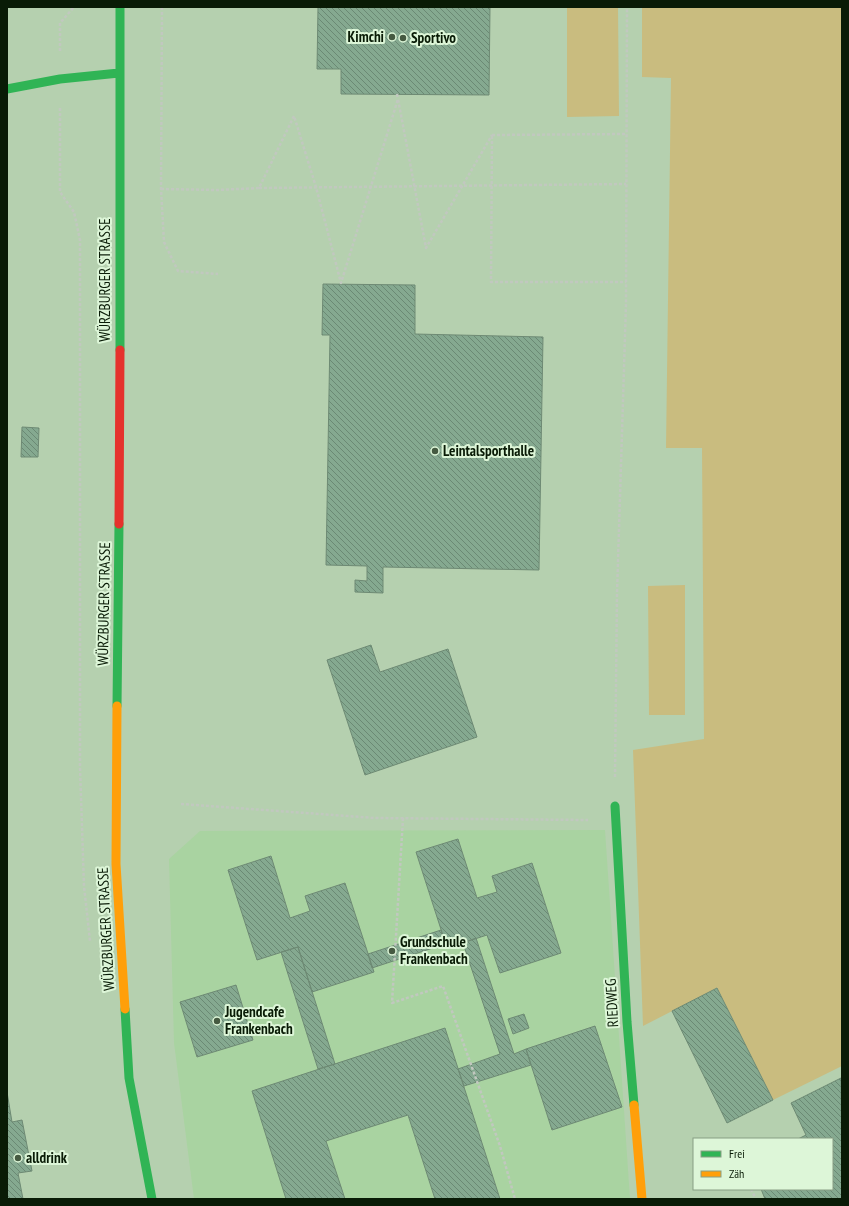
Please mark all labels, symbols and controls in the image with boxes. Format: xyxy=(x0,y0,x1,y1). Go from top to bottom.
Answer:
place label: Kimchi xyxy=(348,27,384,46)
place label: Sportivo xyxy=(411,28,456,47)
marker: Kimchi xyxy=(387,32,397,42)
marker: Sportivo xyxy=(398,33,408,43)
street label: WÜRZBURGER STRASSE xyxy=(95,218,114,342)
place label: Leintalsporthalle xyxy=(443,441,534,460)
marker: Leintalsporthalle xyxy=(430,446,440,456)
street label: WÜRZBURGER STRASSE xyxy=(93,542,114,666)
street label: WÜRZBURGER STRASSE xyxy=(93,867,118,991)
place label: Grundschule Frankenbach xyxy=(400,932,468,968)
marker: Grundschule Frankenbach xyxy=(387,946,397,956)
street label: RIEDWEG xyxy=(601,978,622,1028)
place label: Jugendcafe Frankenbach xyxy=(224,1002,293,1038)
marker: Jugendcafe Frankenbach xyxy=(212,1016,222,1026)
legend xyxy=(693,1138,833,1190)
text: Frei xyxy=(729,1146,745,1161)
place label: alldrink xyxy=(26,1148,68,1167)
marker: alldrink xyxy=(13,1153,23,1163)
text: Zäh xyxy=(729,1166,744,1181)

